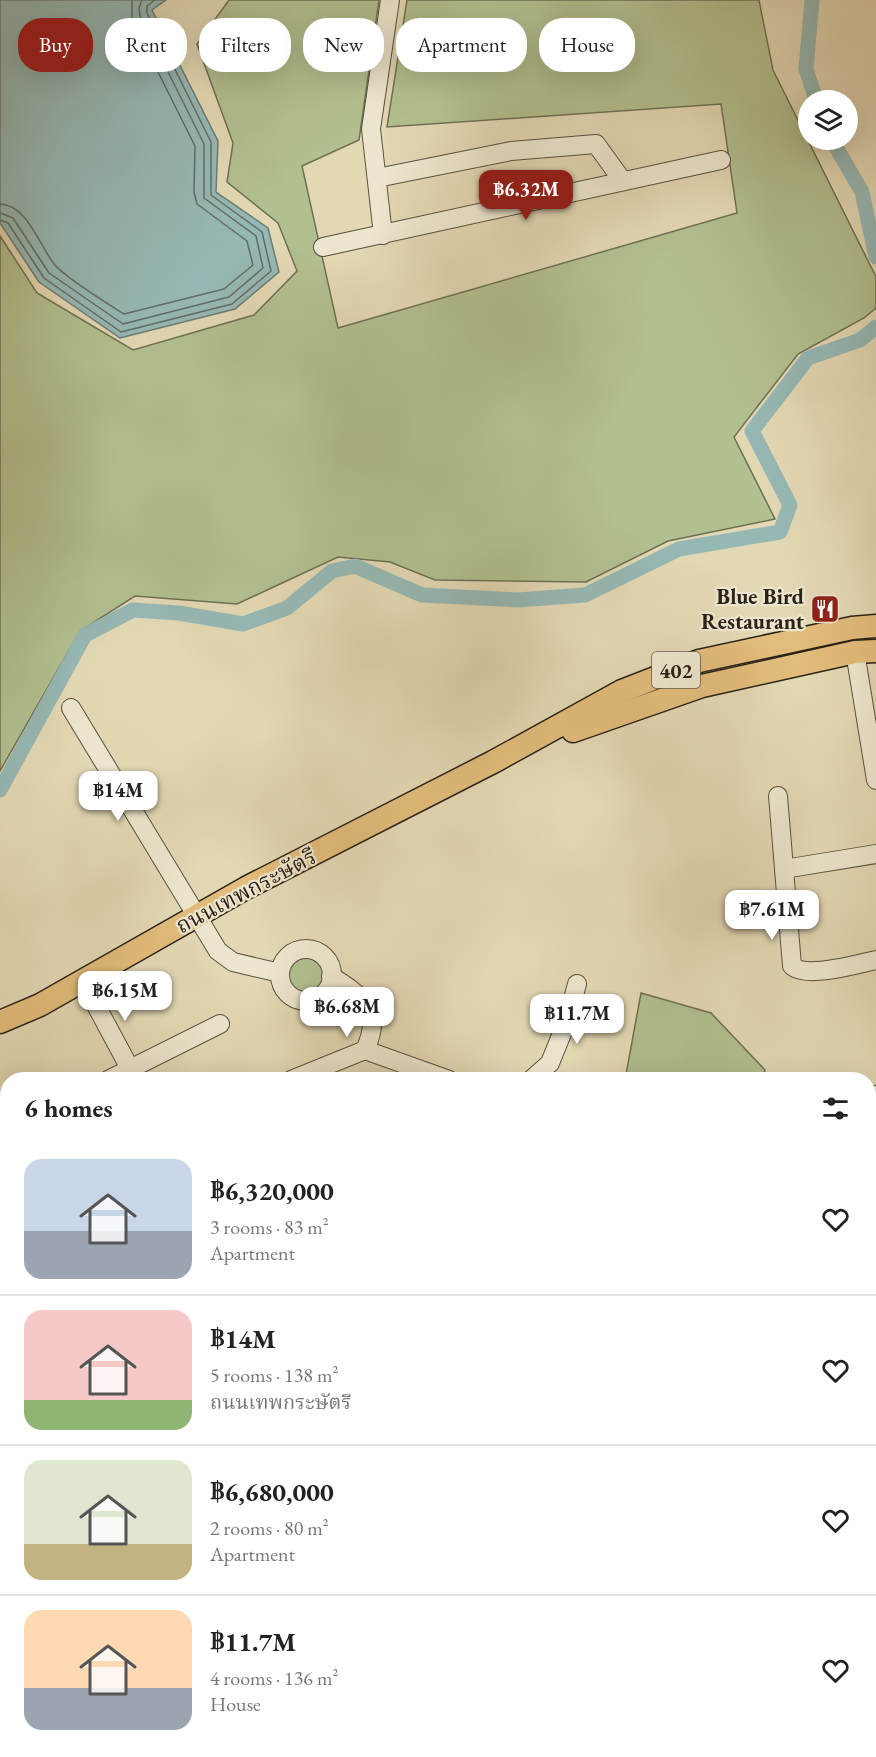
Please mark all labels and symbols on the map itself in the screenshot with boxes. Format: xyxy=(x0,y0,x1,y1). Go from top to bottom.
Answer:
pin: ฿6.32M xyxy=(477,170,575,221)
place label: Blue Bird Restaurant xyxy=(701,582,805,636)
restaurant icon: Blue Bird Restaurant xyxy=(809,593,841,625)
road number: 402 xyxy=(652,652,700,688)
pin: ฿14M xyxy=(82,771,154,822)
street label: ถนนเทพกระษัตรี xyxy=(171,842,321,940)
pin: ฿7.61M xyxy=(723,890,821,941)
pin: ฿6.15M xyxy=(76,971,174,1022)
pin: ฿6.68M xyxy=(298,987,396,1038)
pin: ฿11.7M xyxy=(528,994,626,1045)

